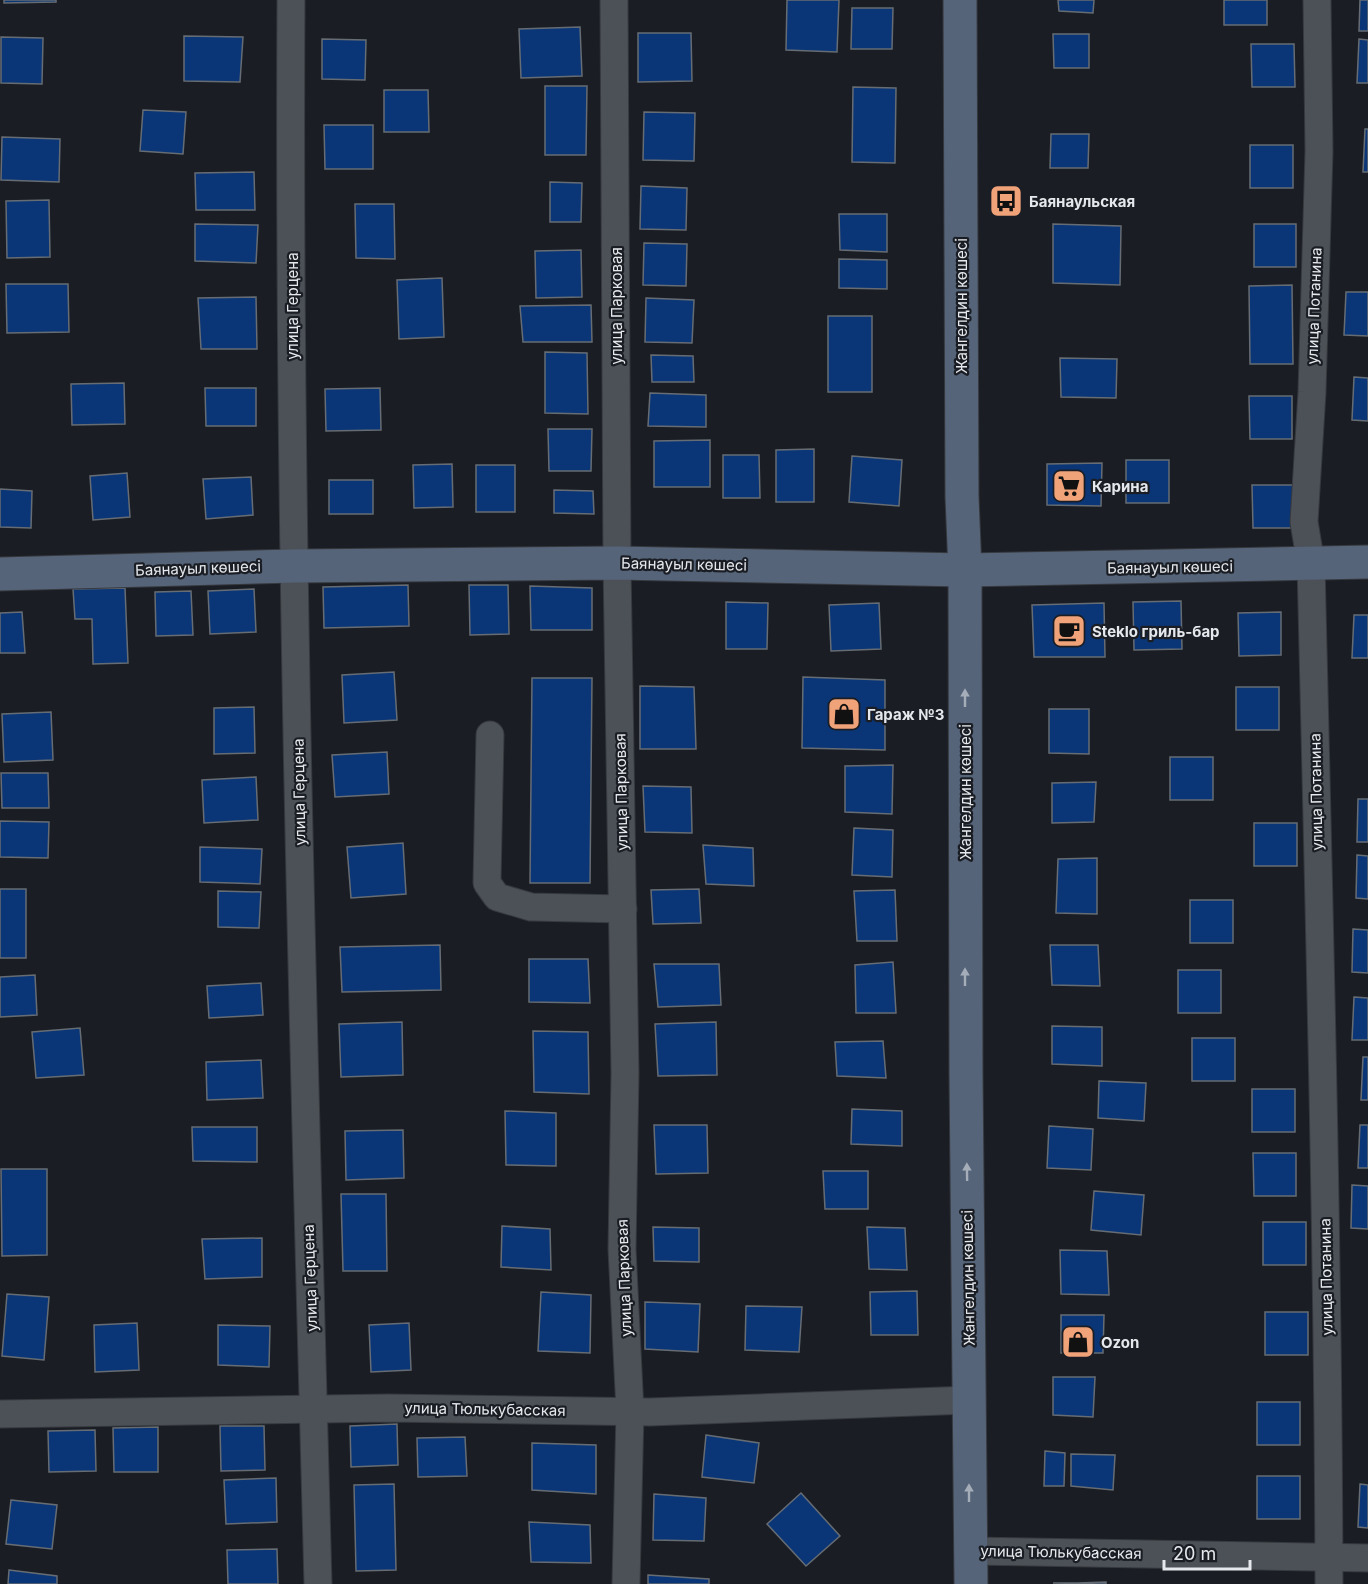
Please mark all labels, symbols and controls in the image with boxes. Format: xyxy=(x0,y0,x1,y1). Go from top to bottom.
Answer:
bus stop icon: Баянаульская xyxy=(988,183,1024,219)
place label: Баянаульская xyxy=(1029,192,1135,211)
street label: Жангелдин көшесі xyxy=(952,238,971,374)
street label: улица Парковая xyxy=(607,247,626,365)
street label: улица Потанина xyxy=(1302,247,1326,365)
street label: улица Герцена xyxy=(283,252,302,360)
supermarket icon: Карина xyxy=(1051,468,1087,504)
place label: Карина xyxy=(1092,477,1148,496)
street label: Баянауыл көшесі xyxy=(621,553,747,575)
street label: Баянауыл көшесі xyxy=(135,556,261,580)
street label: Баянауыл көшесі xyxy=(1107,556,1233,578)
cafe icon: Steklo гриль-бар xyxy=(1051,613,1087,649)
place label: Steklo гриль-бар xyxy=(1092,622,1220,641)
one-way arrow xyxy=(960,688,970,707)
shop icon: Гараж №3 xyxy=(826,696,862,732)
place label: Гараж №3 xyxy=(867,705,944,724)
street label: Жангелдин көшесі xyxy=(956,724,975,860)
street label: улица Парковая xyxy=(610,733,632,851)
street label: улица Потанина xyxy=(1305,733,1327,851)
street label: улица Герцена xyxy=(289,738,309,846)
one-way arrow xyxy=(961,967,970,986)
one-way arrow xyxy=(962,1162,972,1181)
street label: Жангелдин көшесі xyxy=(957,1210,979,1346)
street label: улица Потанина xyxy=(1315,1218,1337,1336)
street label: улица Парковая xyxy=(612,1219,636,1337)
street label: улица Герцена xyxy=(299,1224,321,1332)
shop icon: Ozon xyxy=(1060,1324,1096,1360)
place label: Ozon xyxy=(1101,1333,1139,1352)
street label: улица Тюлькубасская xyxy=(404,1398,566,1420)
one-way arrow xyxy=(964,1483,974,1502)
scale bar xyxy=(1164,1533,1250,1571)
street label: улица Тюлькубасская xyxy=(980,1541,1142,1563)
text: 20 m xyxy=(1173,1543,1216,1564)

